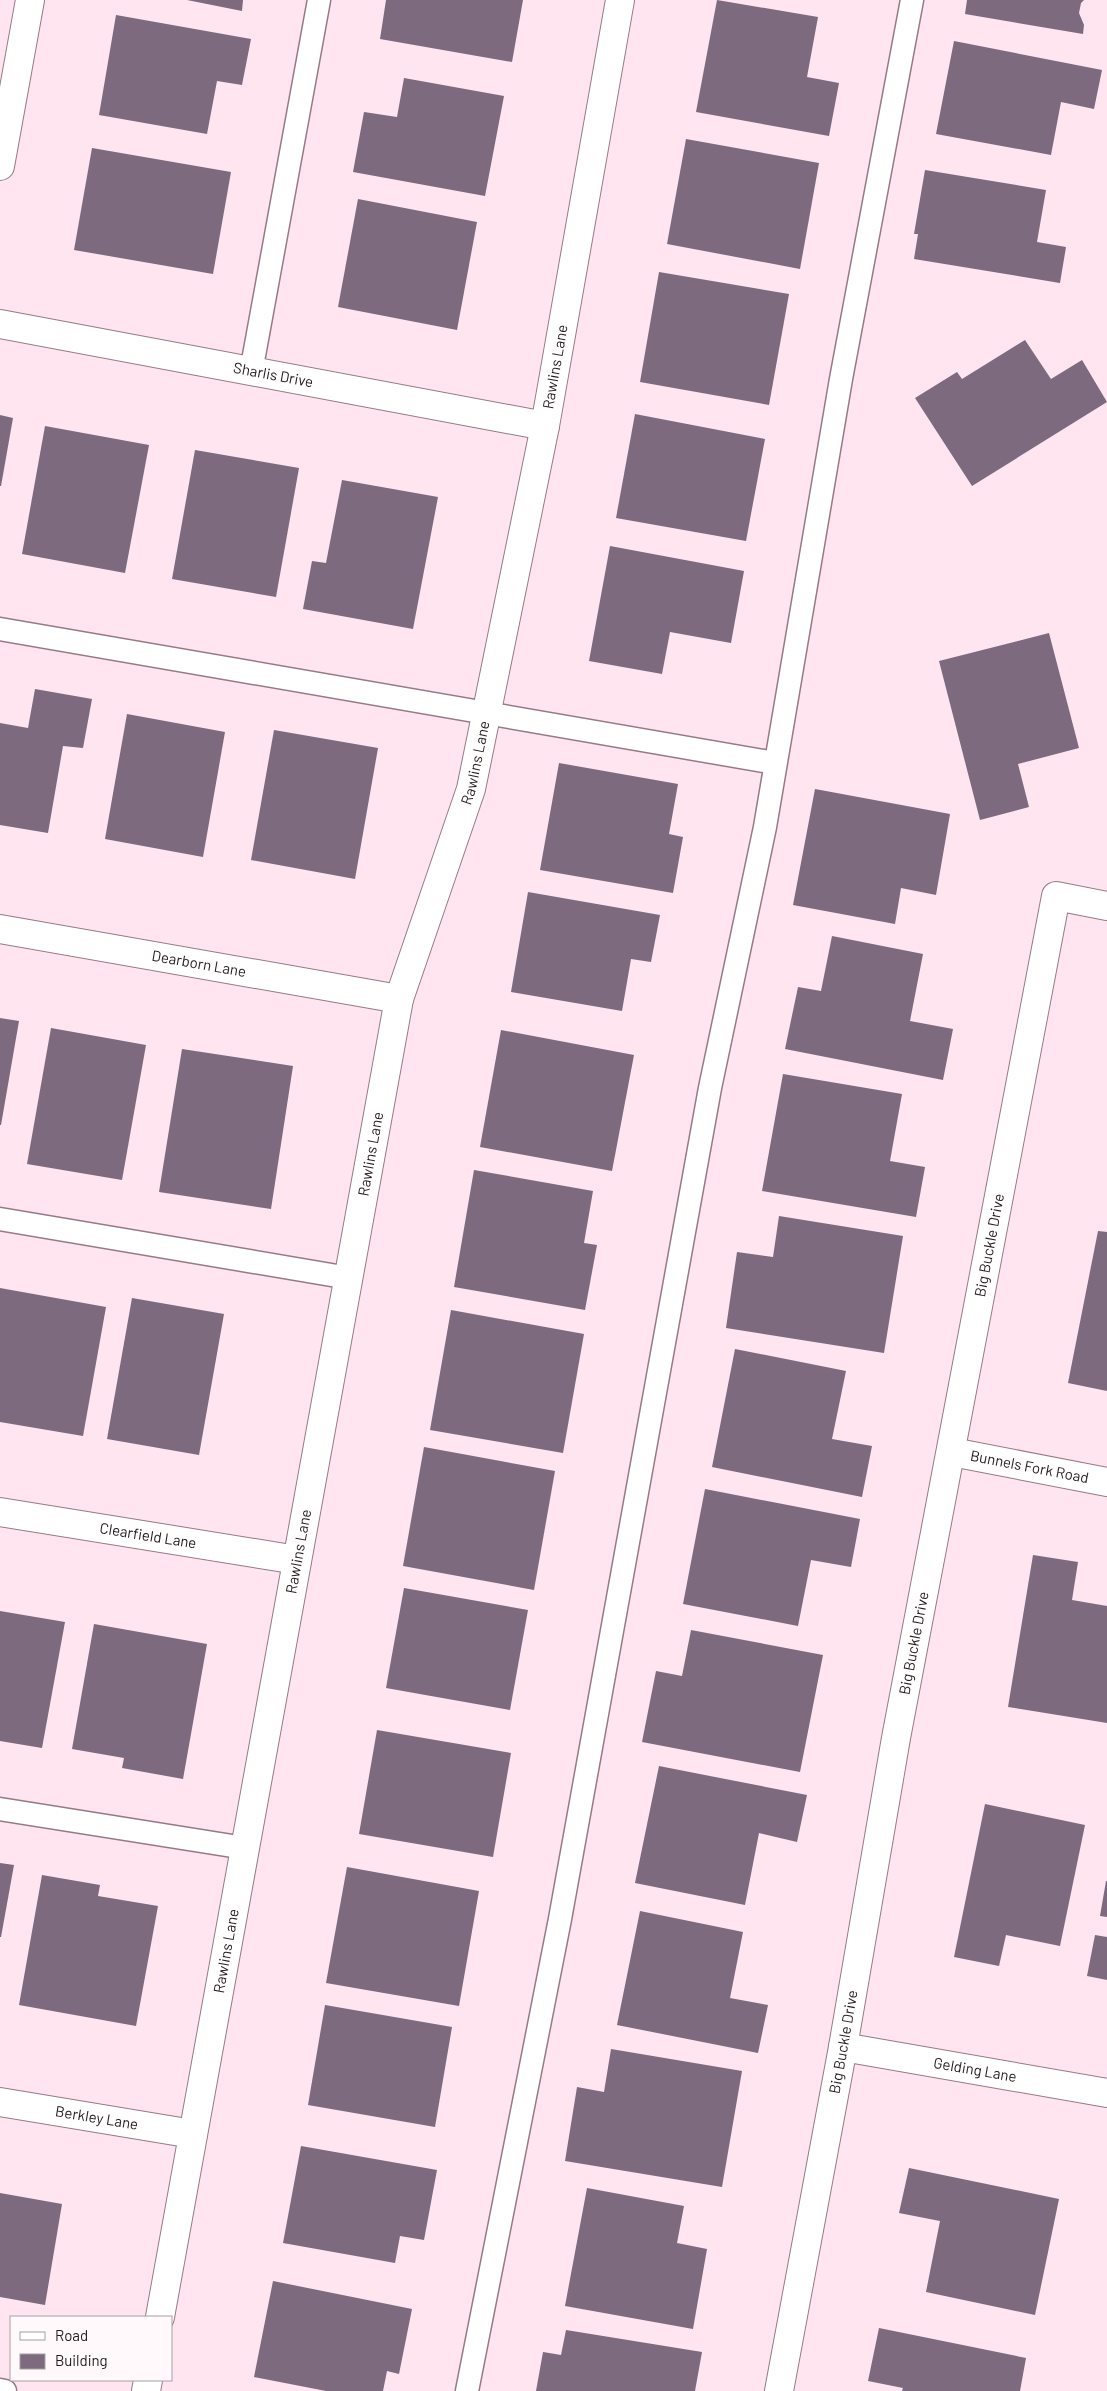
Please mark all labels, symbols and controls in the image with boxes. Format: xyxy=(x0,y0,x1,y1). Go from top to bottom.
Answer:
street label: Rawlins Lane xyxy=(538,323,571,410)
street label: Sharlis Drive xyxy=(232,358,315,390)
street label: Rawlins Lane xyxy=(456,719,493,807)
street label: Dearborn Lane xyxy=(151,946,248,980)
street label: Rawlins Lane xyxy=(353,1110,386,1197)
street label: Big Buckle Drive xyxy=(970,1192,1007,1298)
street label: Bunnels Fork Road xyxy=(969,1446,1091,1486)
street label: Rawlins Lane xyxy=(281,1508,314,1595)
street label: Clearfield Lane xyxy=(99,1518,198,1552)
street label: Big Buckle Drive xyxy=(894,1590,932,1696)
street label: Rawlins Lane xyxy=(209,1907,242,1994)
street label: Big Buckle Drive xyxy=(825,1989,861,2095)
street label: Gelding Lane xyxy=(932,2053,1018,2085)
street label: Berkley Lane xyxy=(54,2101,140,2133)
legend xyxy=(10,2316,172,2381)
text: Road xyxy=(55,2326,88,2344)
text: Building xyxy=(55,2351,108,2369)

